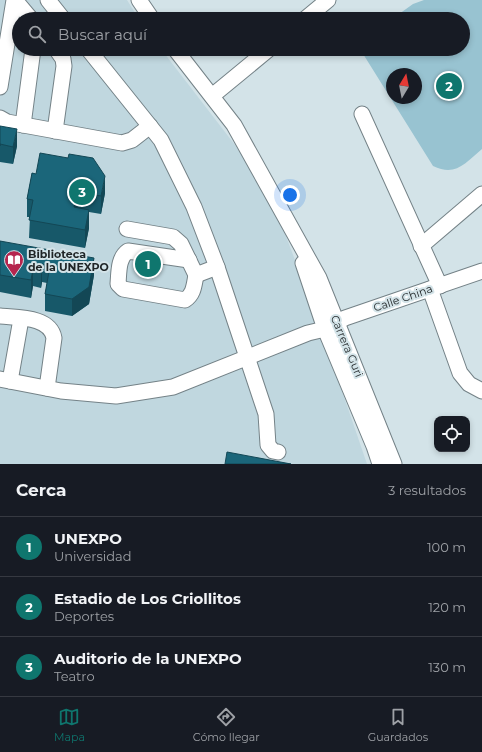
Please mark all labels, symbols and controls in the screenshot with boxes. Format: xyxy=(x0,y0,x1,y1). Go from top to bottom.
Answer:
search box xyxy=(12,12,470,56)
icon: search xyxy=(26,23,48,45)
text: Buscar aquí xyxy=(58,25,147,44)
north arrow xyxy=(386,68,422,104)
pin: 2 xyxy=(436,71,462,101)
pin: 3 xyxy=(69,177,95,207)
your location xyxy=(280,185,300,205)
place label: Biblioteca de la UNEXPO xyxy=(28,247,109,274)
library icon: Biblioteca de la UNEXPO xyxy=(3,249,25,277)
pin: 1 xyxy=(135,249,161,279)
street label: Calle China xyxy=(372,281,434,315)
street label: Carrera Guri xyxy=(328,313,366,379)
map controls xyxy=(434,416,470,452)
button: locate xyxy=(434,416,470,452)
text: Cerca xyxy=(16,480,66,500)
text: 3 resultados xyxy=(388,482,466,498)
text: UNEXPO xyxy=(54,529,122,548)
text: 1 xyxy=(26,539,32,555)
text: 100 m xyxy=(427,539,466,555)
text: Universidad xyxy=(54,548,132,564)
text: Estadio de Los Criollitos xyxy=(54,589,241,608)
text: 2 xyxy=(25,599,33,615)
text: 120 m xyxy=(428,599,466,615)
text: Deportes xyxy=(54,608,114,624)
text: Auditorio de la UNEXPO xyxy=(54,649,242,668)
text: 3 xyxy=(25,659,33,675)
text: 130 m xyxy=(428,659,466,675)
text: Teatro xyxy=(54,668,95,684)
tab: Mapa xyxy=(54,706,85,744)
tab: Cómo llegar xyxy=(193,706,260,744)
tab: Guardados xyxy=(368,706,428,744)

